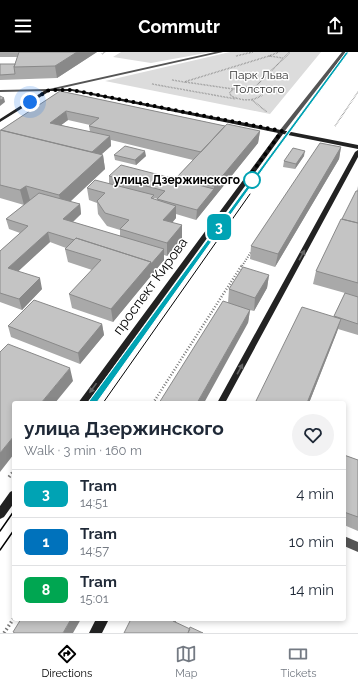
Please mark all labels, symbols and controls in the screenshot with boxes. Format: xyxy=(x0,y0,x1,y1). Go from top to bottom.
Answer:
icon: menu xyxy=(12,15,34,37)
icon: share xyxy=(324,15,346,37)
text: Commutr xyxy=(138,16,220,37)
park label: Парк Льва Толстого xyxy=(229,68,289,96)
your location xyxy=(20,92,40,112)
marker: улица Дзержинского xyxy=(243,171,261,189)
place label: улица Дзержинского xyxy=(114,173,240,187)
line badge: 3 xyxy=(206,214,232,240)
text: 3 xyxy=(215,219,223,235)
street label: проспект Кирова xyxy=(110,235,190,337)
one-way arrow xyxy=(299,249,305,261)
one-way arrow xyxy=(236,363,243,375)
one-way arrow xyxy=(89,383,97,393)
button: heart xyxy=(292,414,334,456)
text: улица Дзержинского xyxy=(24,417,224,439)
text: Walk · 3 min · 160 m xyxy=(24,443,142,458)
text: Tram xyxy=(80,477,117,495)
text: 4 min xyxy=(296,485,334,503)
text: 3 xyxy=(42,486,50,502)
text: 14:51 xyxy=(80,495,108,510)
text: Tram xyxy=(80,525,117,543)
text: 10 min xyxy=(289,533,334,551)
text: 1 xyxy=(43,534,49,550)
text: 14:57 xyxy=(80,543,109,558)
text: Tram xyxy=(80,573,117,591)
text: 14 min xyxy=(290,581,334,599)
text: 8 xyxy=(42,582,50,598)
text: 15:01 xyxy=(80,591,109,606)
tab: Directions xyxy=(41,643,92,680)
tab: Map xyxy=(175,643,198,680)
tab: Tickets xyxy=(280,643,317,680)

